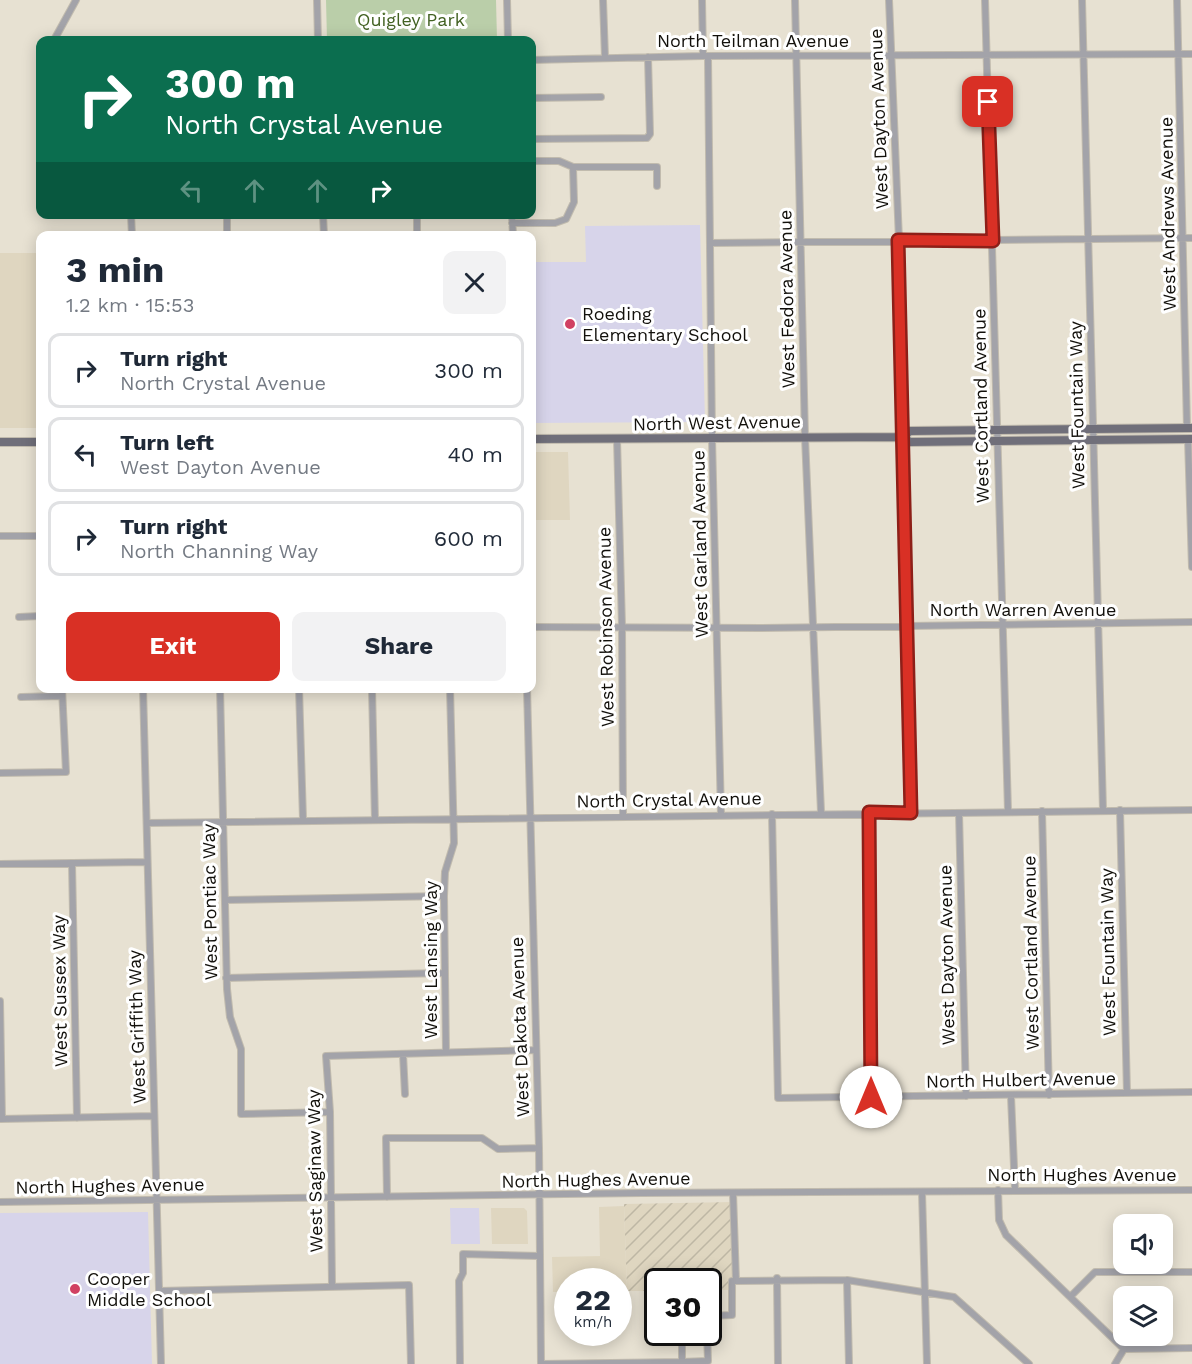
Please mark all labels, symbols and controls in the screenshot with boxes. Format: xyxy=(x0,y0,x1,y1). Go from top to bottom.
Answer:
park label: Quigley Park xyxy=(357,9,465,30)
street label: West Dayton Avenue xyxy=(865,28,892,210)
street label: North Teilman Avenue xyxy=(657,30,849,51)
text: 300 m xyxy=(165,59,296,108)
icon: right xyxy=(66,60,144,138)
pin xyxy=(962,76,1013,127)
icon: arrive xyxy=(971,85,1004,118)
text: North Crystal Avenue xyxy=(165,109,443,141)
street label: West Andrews Avenue xyxy=(1155,117,1180,311)
icon: left xyxy=(175,174,208,207)
icon: ahead xyxy=(238,174,271,207)
icon: ahead xyxy=(301,174,334,207)
icon: right xyxy=(364,174,397,207)
street label: West Fedora Avenue xyxy=(774,210,799,389)
text: 3 min xyxy=(66,249,164,291)
button: close xyxy=(443,251,506,314)
text: 1.2 km · 15:53 xyxy=(66,293,194,317)
place label: Roeding Elementary School xyxy=(582,303,748,345)
street label: West Cortland Avenue xyxy=(968,308,993,504)
marker: Roeding Elementary School xyxy=(563,317,577,331)
street label: West Fountain Way xyxy=(1065,320,1088,489)
text: Turn right xyxy=(120,346,227,371)
icon: right xyxy=(69,354,102,387)
text: 300 m xyxy=(434,358,503,383)
text: North Crystal Avenue xyxy=(120,371,326,395)
street label: North West Avenue xyxy=(633,411,801,434)
text: Turn left xyxy=(120,430,214,455)
icon: left xyxy=(69,438,102,471)
text: 40 m xyxy=(447,442,503,467)
street label: West Garland Avenue xyxy=(687,450,712,638)
text: West Dayton Avenue xyxy=(120,455,321,479)
text: Turn right xyxy=(120,514,227,539)
icon: right xyxy=(69,522,102,555)
text: 600 m xyxy=(434,526,503,551)
street label: West Robinson Avenue xyxy=(593,527,618,727)
text: North Channing Way xyxy=(120,539,318,563)
street label: North Warren Avenue xyxy=(930,599,1116,620)
button: Exit xyxy=(66,612,280,681)
button: Share xyxy=(292,612,506,681)
street label: North Crystal Avenue xyxy=(576,787,762,812)
street label: West Pontiac Way xyxy=(198,823,221,981)
street label: West Cortland Avenue xyxy=(1018,855,1043,1051)
street label: West Dayton Avenue xyxy=(934,864,959,1046)
street label: West Fountain Way xyxy=(1096,867,1119,1036)
street label: West Lansing Way xyxy=(420,880,441,1039)
street label: West Sussex Way xyxy=(48,914,71,1067)
street label: West Dakota Avenue xyxy=(506,937,533,1117)
street label: West Griffith Way xyxy=(123,949,150,1104)
position arrow xyxy=(839,1065,903,1129)
street label: North Hulbert Avenue xyxy=(926,1067,1116,1092)
street label: West Saginaw Way xyxy=(303,1089,326,1253)
street label: North Hughes Avenue xyxy=(987,1164,1177,1185)
street label: North Hughes Avenue xyxy=(501,1167,691,1192)
street label: North Hughes Avenue xyxy=(15,1173,205,1198)
map controls xyxy=(1113,1214,1173,1346)
button: sound xyxy=(1113,1214,1173,1274)
place label: Cooper Middle School xyxy=(87,1268,212,1310)
speed limit sign: 30 xyxy=(644,1268,722,1346)
marker: Cooper Middle School xyxy=(68,1282,82,1296)
text: 22 xyxy=(575,1282,611,1317)
button: layers xyxy=(1113,1286,1173,1346)
text: km/h xyxy=(574,1313,612,1331)

